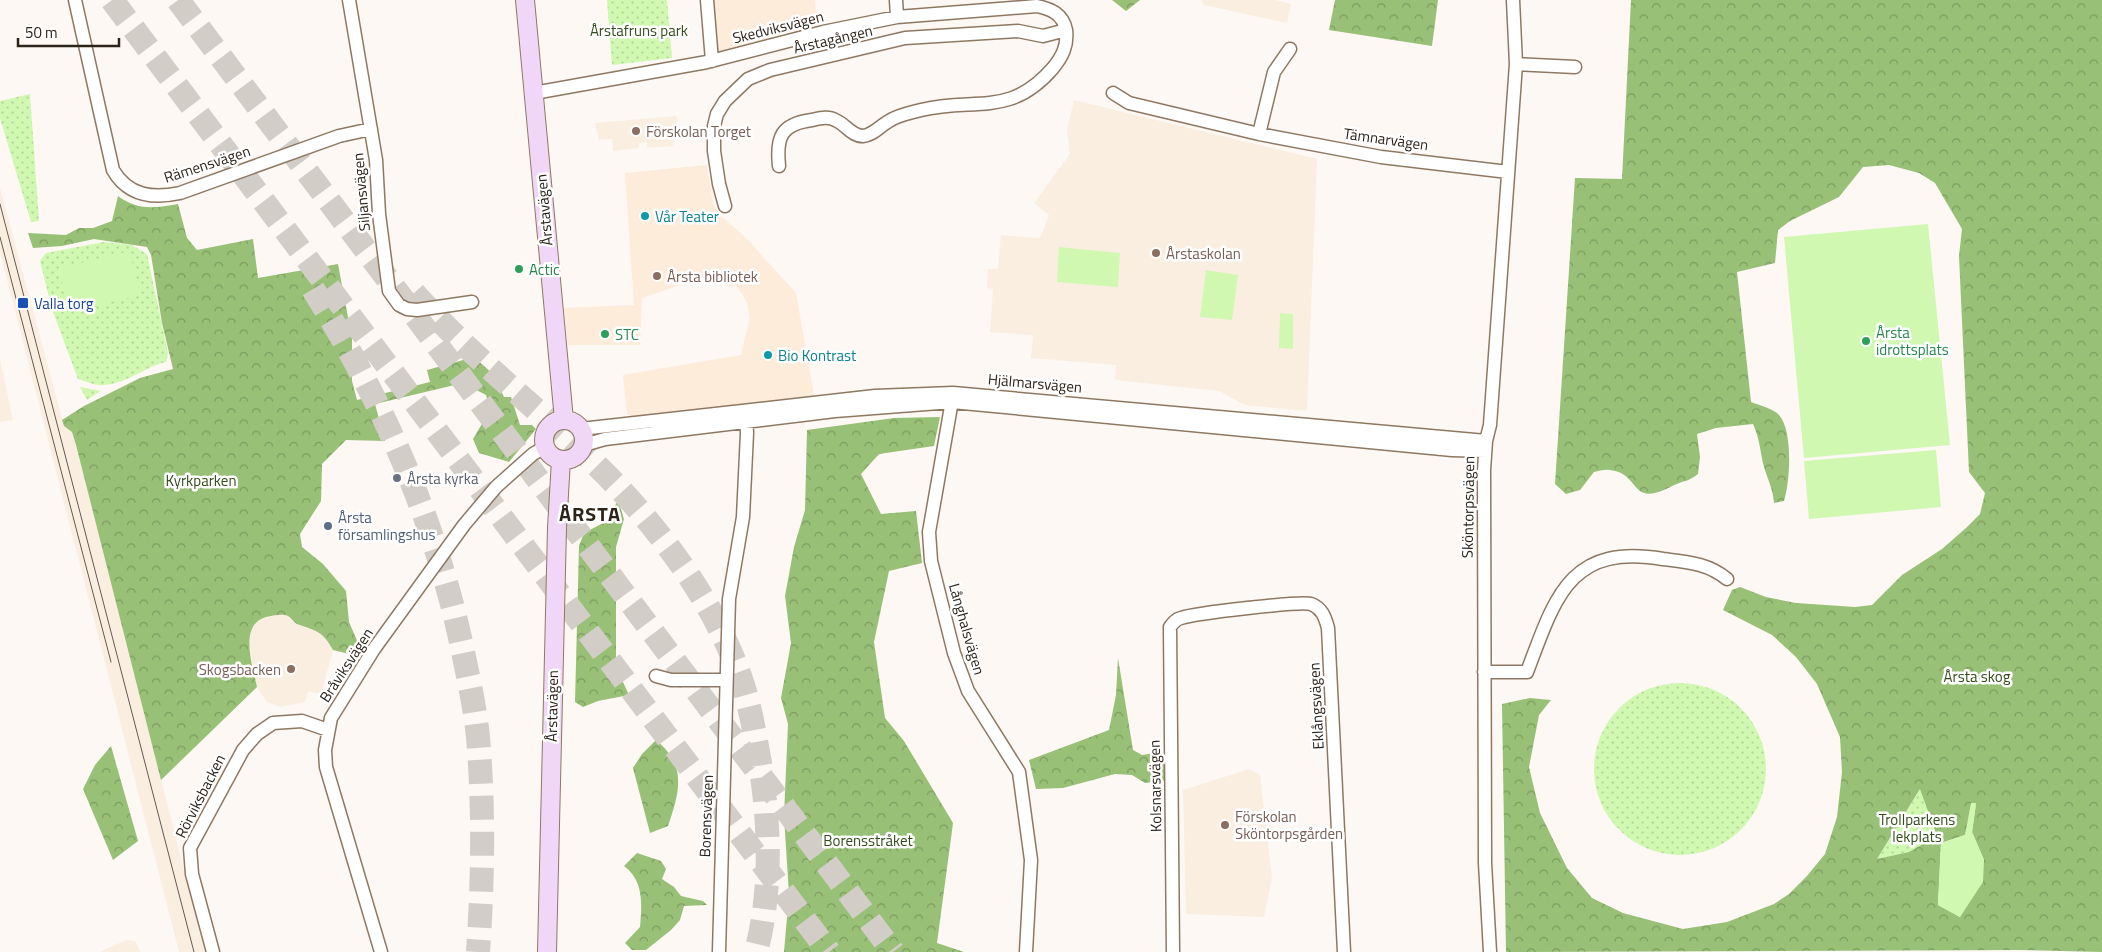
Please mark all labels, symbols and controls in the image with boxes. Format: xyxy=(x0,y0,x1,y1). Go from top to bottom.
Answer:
street label: Skedviksvägen xyxy=(730,5,826,49)
scale bar xyxy=(18,15,119,47)
park label: Årstafruns park xyxy=(590,19,688,42)
street label: Årstagången xyxy=(791,19,875,59)
text: 50 m xyxy=(25,21,58,44)
place label: Förskolan Torget xyxy=(646,120,752,143)
street label: Tämnarvägen xyxy=(1342,122,1430,156)
marker: Förskolan Torget xyxy=(630,125,642,137)
street label: Rämensvägen xyxy=(161,139,253,189)
street label: Siljansvägen xyxy=(346,152,376,232)
street label: Årstavägen xyxy=(529,173,559,247)
place label: Vår Teater xyxy=(655,205,719,228)
marker: Vår Teater xyxy=(639,210,651,222)
place label: Årstaskolan xyxy=(1166,242,1241,265)
marker: Årstaskolan xyxy=(1150,247,1162,259)
place label: Actic xyxy=(529,258,559,281)
marker: Actic xyxy=(513,263,525,275)
place label: Årsta bibliotek xyxy=(667,265,758,288)
marker: Årsta bibliotek xyxy=(651,270,663,282)
place label: Valla torg xyxy=(34,292,94,315)
marker: Valla torg xyxy=(16,296,30,310)
place label: Årsta idrottsplats xyxy=(1876,321,1949,361)
place label: STC xyxy=(615,323,639,346)
marker: STC xyxy=(599,328,611,340)
marker: Årsta idrottsplats xyxy=(1860,335,1872,347)
place label: Bio Kontrast xyxy=(778,344,857,367)
marker: Bio Kontrast xyxy=(762,349,774,361)
street label: Hjälmarsvägen xyxy=(987,367,1083,399)
street label: Sköntorpsvägen xyxy=(1456,456,1480,558)
place label: Årsta kyrka xyxy=(407,467,479,490)
park label: Kyrkparken xyxy=(165,469,237,492)
marker: Årsta kyrka xyxy=(391,472,403,484)
district label: ÅRSTA xyxy=(559,498,621,529)
place label: Årsta församlingshus xyxy=(338,506,435,546)
marker: Årsta församlingshus xyxy=(322,520,334,532)
street label: Långhalsvägen xyxy=(943,580,991,678)
street label: Bråviksvägen xyxy=(313,623,379,707)
place label: Skogsbacken xyxy=(199,658,281,681)
street label: Eklångsvägen xyxy=(1302,662,1330,750)
marker: Skogsbacken xyxy=(285,663,297,675)
park label: Årsta skog xyxy=(1944,665,2011,688)
street label: Årstavägen xyxy=(540,670,564,742)
street label: Kolsnarsvägen xyxy=(1143,740,1167,832)
street label: Rörviksbacken xyxy=(169,750,231,842)
street label: Borensvägen xyxy=(693,774,719,858)
place label: Förskolan Sköntorpsgården xyxy=(1235,805,1343,845)
park label: Trollparkens lekplats xyxy=(1879,808,1955,848)
marker: Förskolan Sköntorpsgården xyxy=(1219,819,1231,831)
park label: Borensstråket xyxy=(823,829,913,852)

